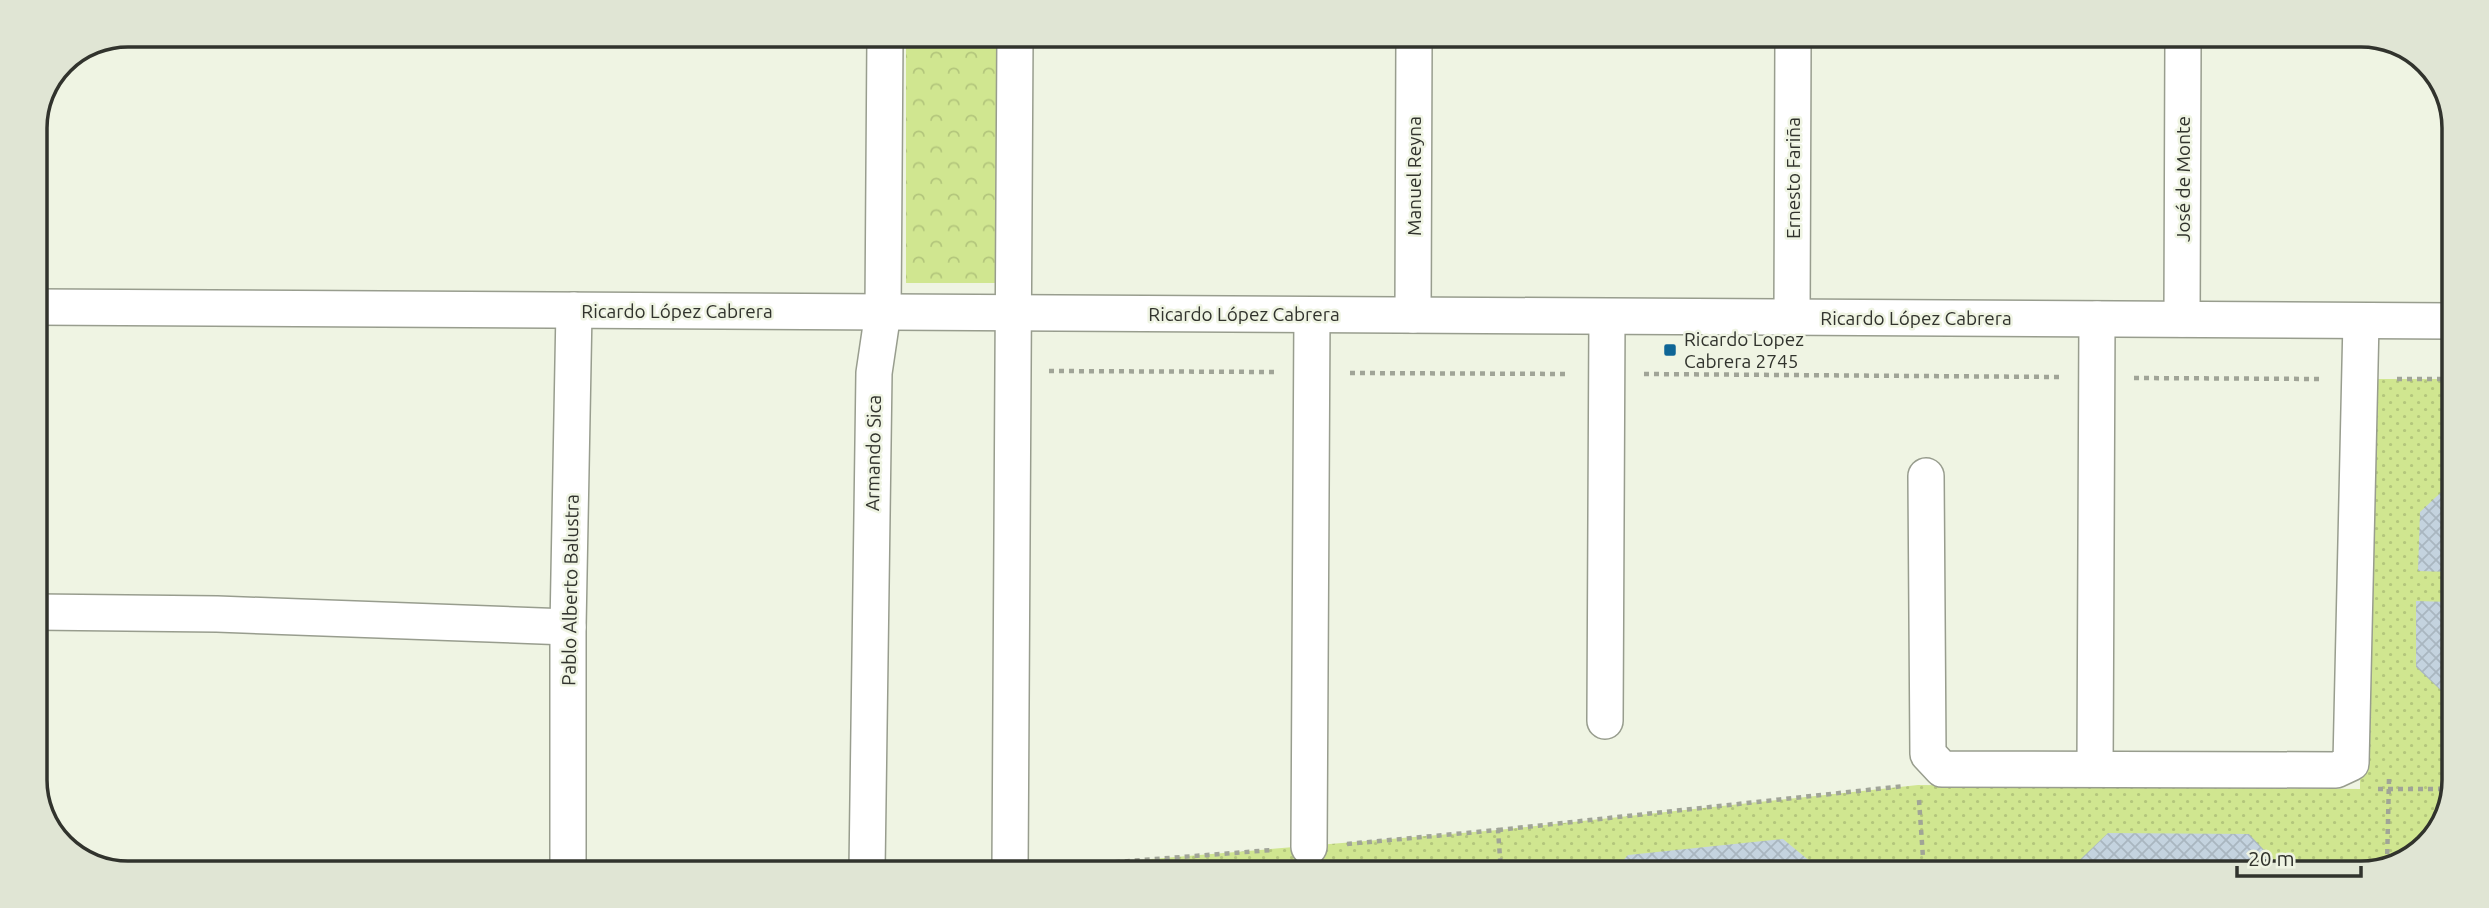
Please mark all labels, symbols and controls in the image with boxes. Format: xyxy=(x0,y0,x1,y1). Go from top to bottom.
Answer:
street label: Manuel Reyna xyxy=(1403,116,1425,236)
street label: José de Monte xyxy=(2172,116,2194,242)
street label: Ernesto Fariña xyxy=(1782,117,1804,239)
street label: Ricardo López Cabrera xyxy=(581,300,773,322)
street label: Ricardo López Cabrera xyxy=(1148,303,1340,325)
street label: Ricardo López Cabrera xyxy=(1820,307,2012,329)
place label: Ricardo Lopez Cabrera 2745 xyxy=(1684,328,1804,372)
marker: Ricardo Lopez Cabrera 2745 xyxy=(1662,342,1678,358)
street label: Armando Sica xyxy=(861,395,885,511)
street label: Pablo Alberto Balustra xyxy=(557,494,583,686)
scale bar xyxy=(2237,834,2361,878)
text: 20 m xyxy=(2248,846,2295,870)

